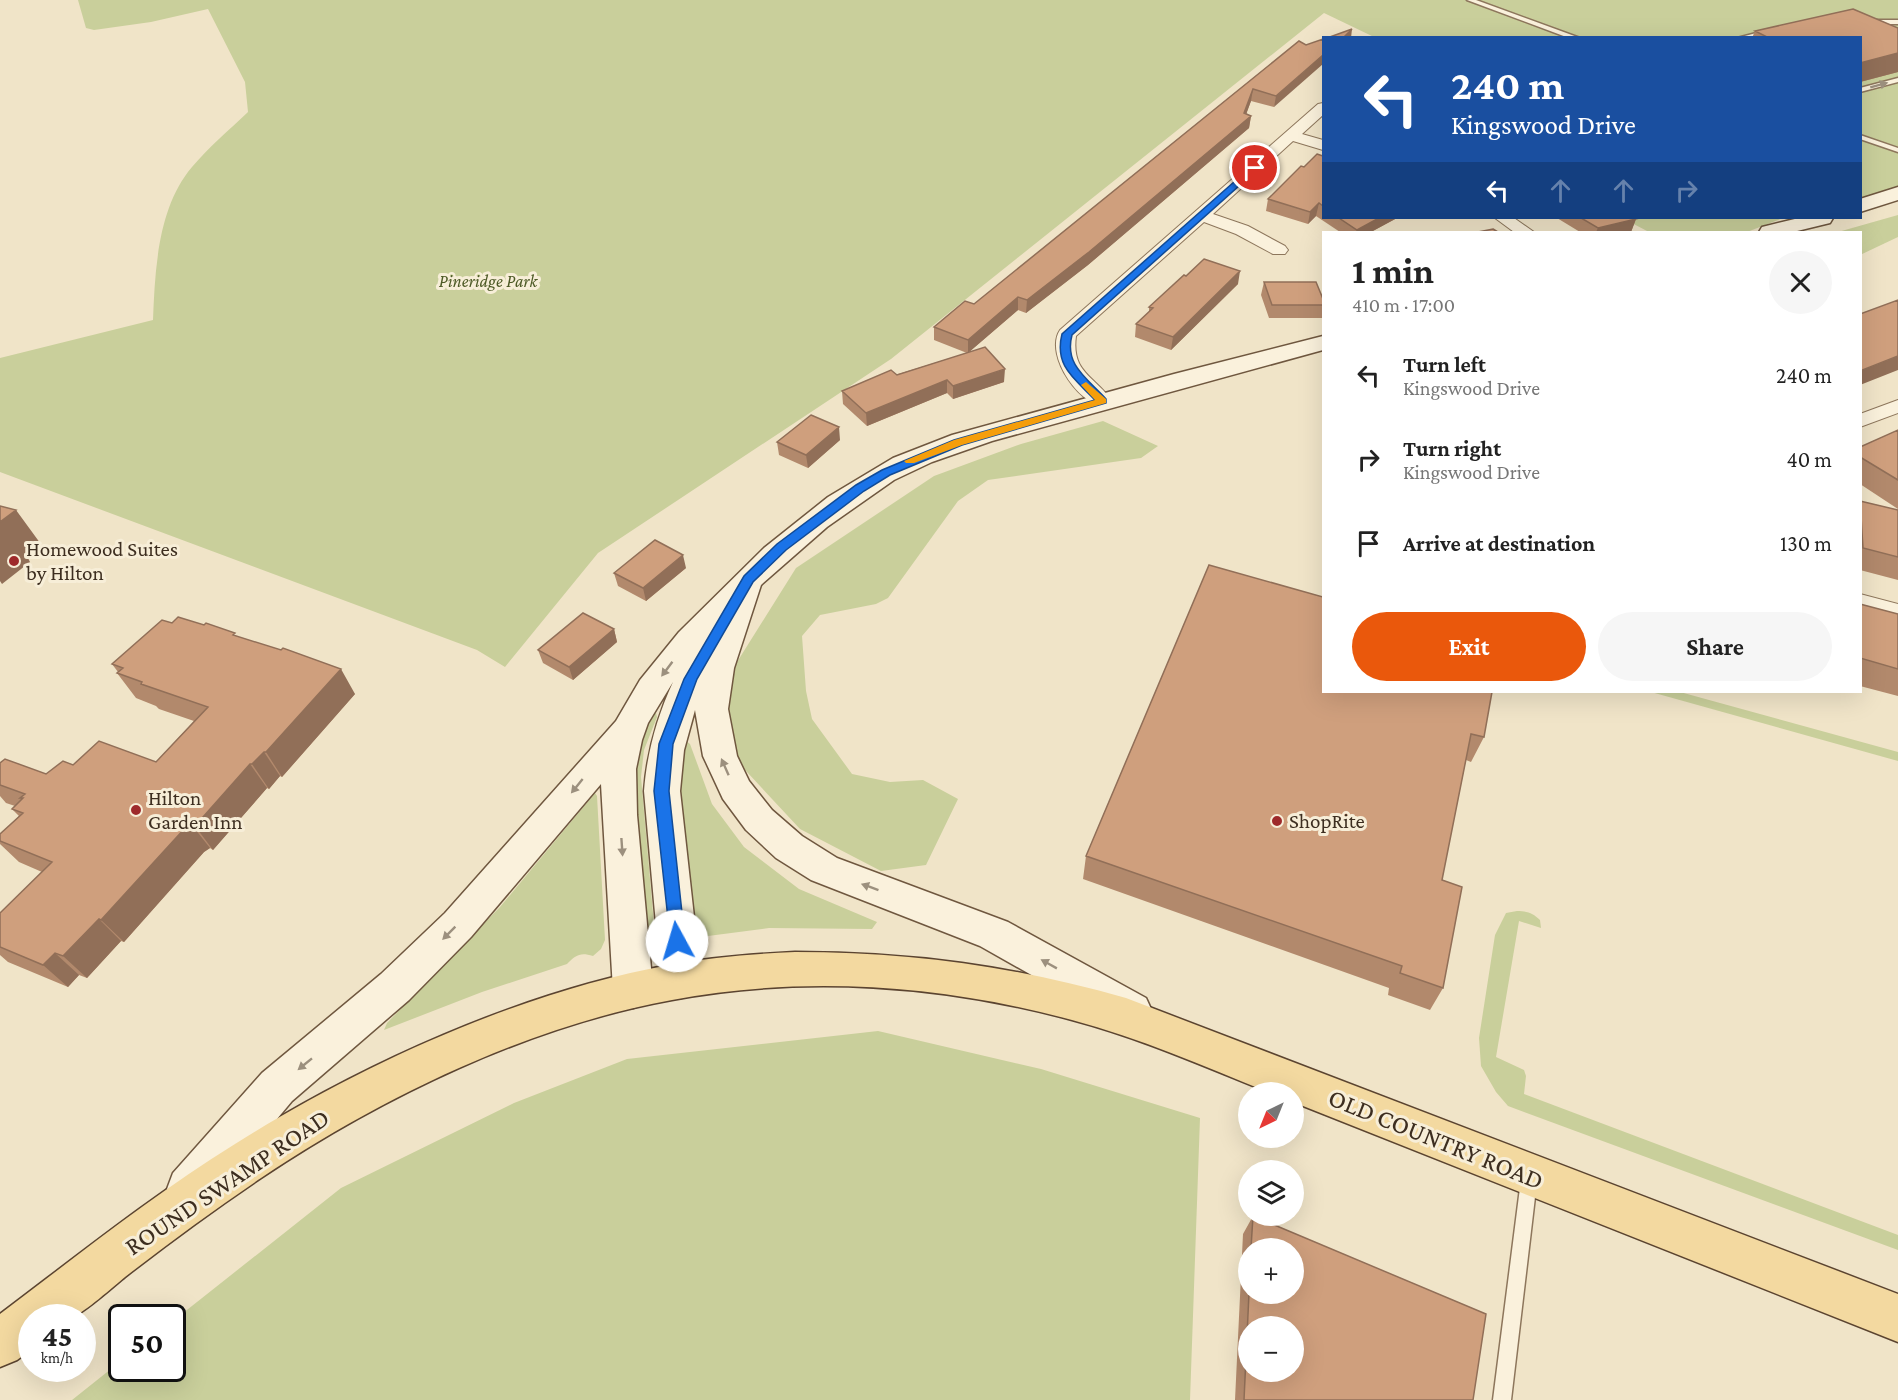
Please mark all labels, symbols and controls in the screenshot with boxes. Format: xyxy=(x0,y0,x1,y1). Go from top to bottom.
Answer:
icon: left xyxy=(1352,60,1430,138)
text: 240 m xyxy=(1451,61,1564,108)
one-way arrow xyxy=(1870,79,1888,89)
text: Kingswood Drive xyxy=(1451,110,1636,140)
pin xyxy=(1229,142,1280,193)
icon: arrive xyxy=(1238,151,1271,184)
icon: left xyxy=(1481,174,1514,207)
icon: ahead xyxy=(1544,174,1577,207)
icon: ahead xyxy=(1607,174,1640,207)
icon: right xyxy=(1670,174,1703,207)
text: 1 min xyxy=(1352,251,1434,291)
button: close xyxy=(1769,251,1832,314)
park label: Pineridge Park xyxy=(439,271,539,291)
text: 410 m · 17:00 xyxy=(1352,294,1455,316)
text: Turn left xyxy=(1403,352,1486,377)
icon: left xyxy=(1352,359,1385,392)
text: 240 m xyxy=(1776,363,1832,388)
text: Kingswood Drive xyxy=(1403,377,1540,399)
text: Turn right xyxy=(1403,436,1501,461)
icon: right xyxy=(1352,443,1385,476)
text: 40 m xyxy=(1787,447,1832,472)
text: Kingswood Drive xyxy=(1403,461,1540,483)
icon: arrive xyxy=(1352,527,1385,560)
text: Arrive at destination xyxy=(1403,531,1595,556)
text: 130 m xyxy=(1780,531,1832,556)
place label: Homewood Suites by Hilton xyxy=(26,537,178,585)
marker: Homewood Suites by Hilton xyxy=(7,554,21,568)
button: Exit xyxy=(1352,612,1586,681)
button: Share xyxy=(1598,612,1832,681)
one-way arrow xyxy=(661,661,673,677)
one-way arrow xyxy=(720,758,729,775)
one-way arrow xyxy=(571,778,584,794)
place label: Hilton Garden Inn xyxy=(148,786,242,834)
marker: Hilton Garden Inn xyxy=(129,803,143,817)
place label: ShopRite xyxy=(1289,809,1365,833)
marker: ShopRite xyxy=(1270,814,1284,828)
one-way arrow xyxy=(618,837,627,856)
one-way arrow xyxy=(861,882,879,892)
position arrow xyxy=(645,909,709,973)
one-way arrow xyxy=(443,926,457,940)
one-way arrow xyxy=(1040,959,1057,969)
one-way arrow xyxy=(297,1058,313,1071)
north arrow xyxy=(1238,1082,1304,1148)
map controls xyxy=(1238,1082,1304,1382)
street label: OLD COUNTRY ROAD xyxy=(1324,1083,1548,1195)
street label: ROUND SWAMP ROAD xyxy=(119,1103,335,1261)
button: layers xyxy=(1238,1160,1304,1226)
button: + xyxy=(1238,1238,1304,1304)
speed limit sign: 50 xyxy=(108,1304,186,1382)
button: − xyxy=(1238,1316,1304,1382)
text: 45 xyxy=(42,1319,72,1352)
text: km/h xyxy=(41,1350,73,1366)

